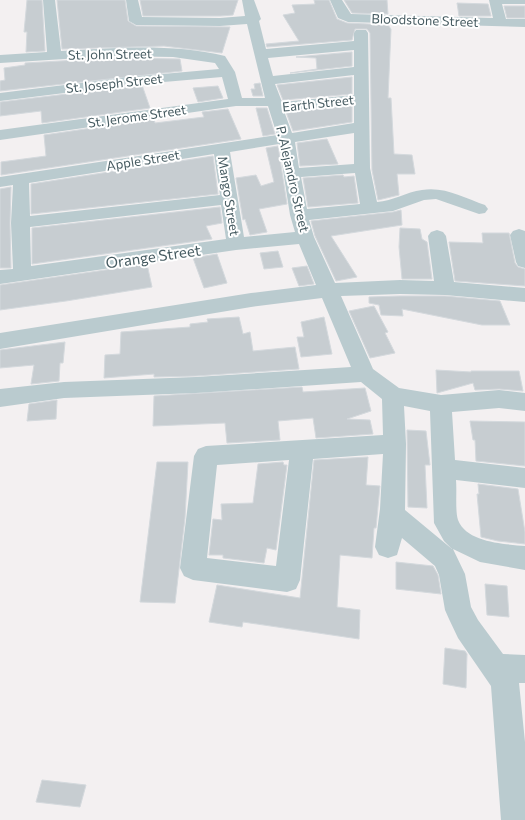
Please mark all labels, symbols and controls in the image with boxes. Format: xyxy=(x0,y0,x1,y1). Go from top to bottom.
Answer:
street label: Bloodstone Street xyxy=(371,10,479,30)
street label: St. John Street xyxy=(68,45,152,63)
street label: St. Joseph Street xyxy=(65,70,163,96)
street label: Earth Street xyxy=(281,91,355,115)
street label: St. Jerome Street xyxy=(87,101,187,131)
street label: P. Alejandro Street xyxy=(273,124,313,234)
street label: Apple Street xyxy=(105,146,181,174)
street label: Mango Street xyxy=(215,155,243,237)
street label: Orange Street xyxy=(104,240,202,272)

